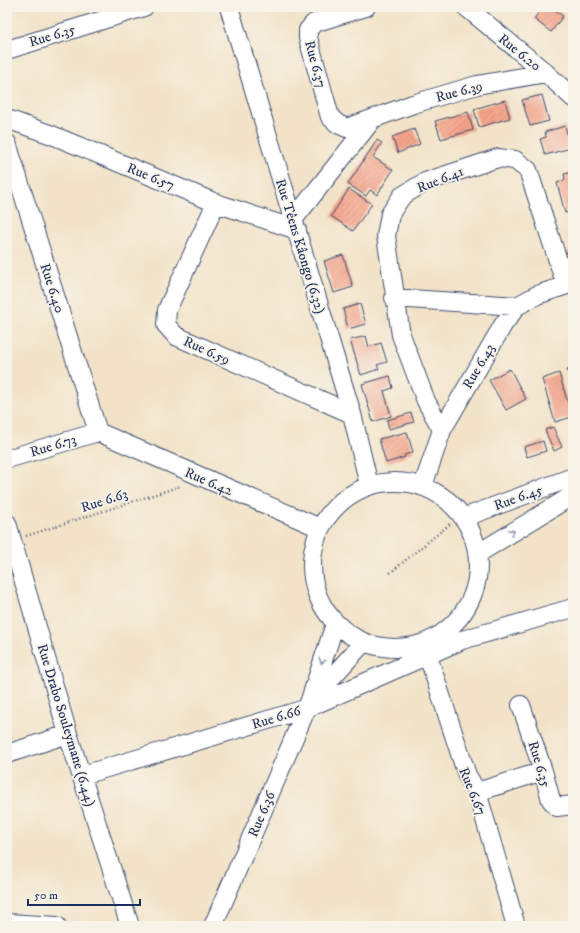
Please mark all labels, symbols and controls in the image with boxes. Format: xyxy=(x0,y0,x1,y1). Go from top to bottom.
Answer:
street label: Rue 6.35 xyxy=(27,20,78,52)
street label: Rue 6.20 xyxy=(494,30,544,75)
street label: Rue 6.37 xyxy=(300,39,330,90)
street label: Rue 6.39 xyxy=(434,77,485,107)
street label: Rue 6.57 xyxy=(124,159,177,195)
street label: Rue 6.41 xyxy=(414,162,466,197)
street label: Rue Têens Kâongo (6.32) xyxy=(271,177,329,316)
street label: Rue 6.40 xyxy=(36,261,69,315)
street label: Rue 6.59 xyxy=(180,333,233,369)
street label: Rue 6.43 xyxy=(459,341,499,392)
street label: Rue 6.73 xyxy=(28,430,79,461)
street label: Rue 6.42 xyxy=(182,464,236,500)
street label: Rue 6.45 xyxy=(492,481,545,515)
street label: Rue 6.63 xyxy=(79,485,130,517)
one-way arrow xyxy=(508,530,515,537)
street label: Rue Drabo Souleymane (6.44) xyxy=(33,642,99,809)
one-way arrow xyxy=(318,658,327,665)
street label: Rue 6.66 xyxy=(250,702,304,734)
street label: Rue 6.35 xyxy=(523,739,555,790)
street label: Rue 6.67 xyxy=(454,765,490,818)
street label: Rue 6.36 xyxy=(244,788,280,840)
scale bar xyxy=(28,881,140,907)
text: 50 m xyxy=(34,888,58,903)

